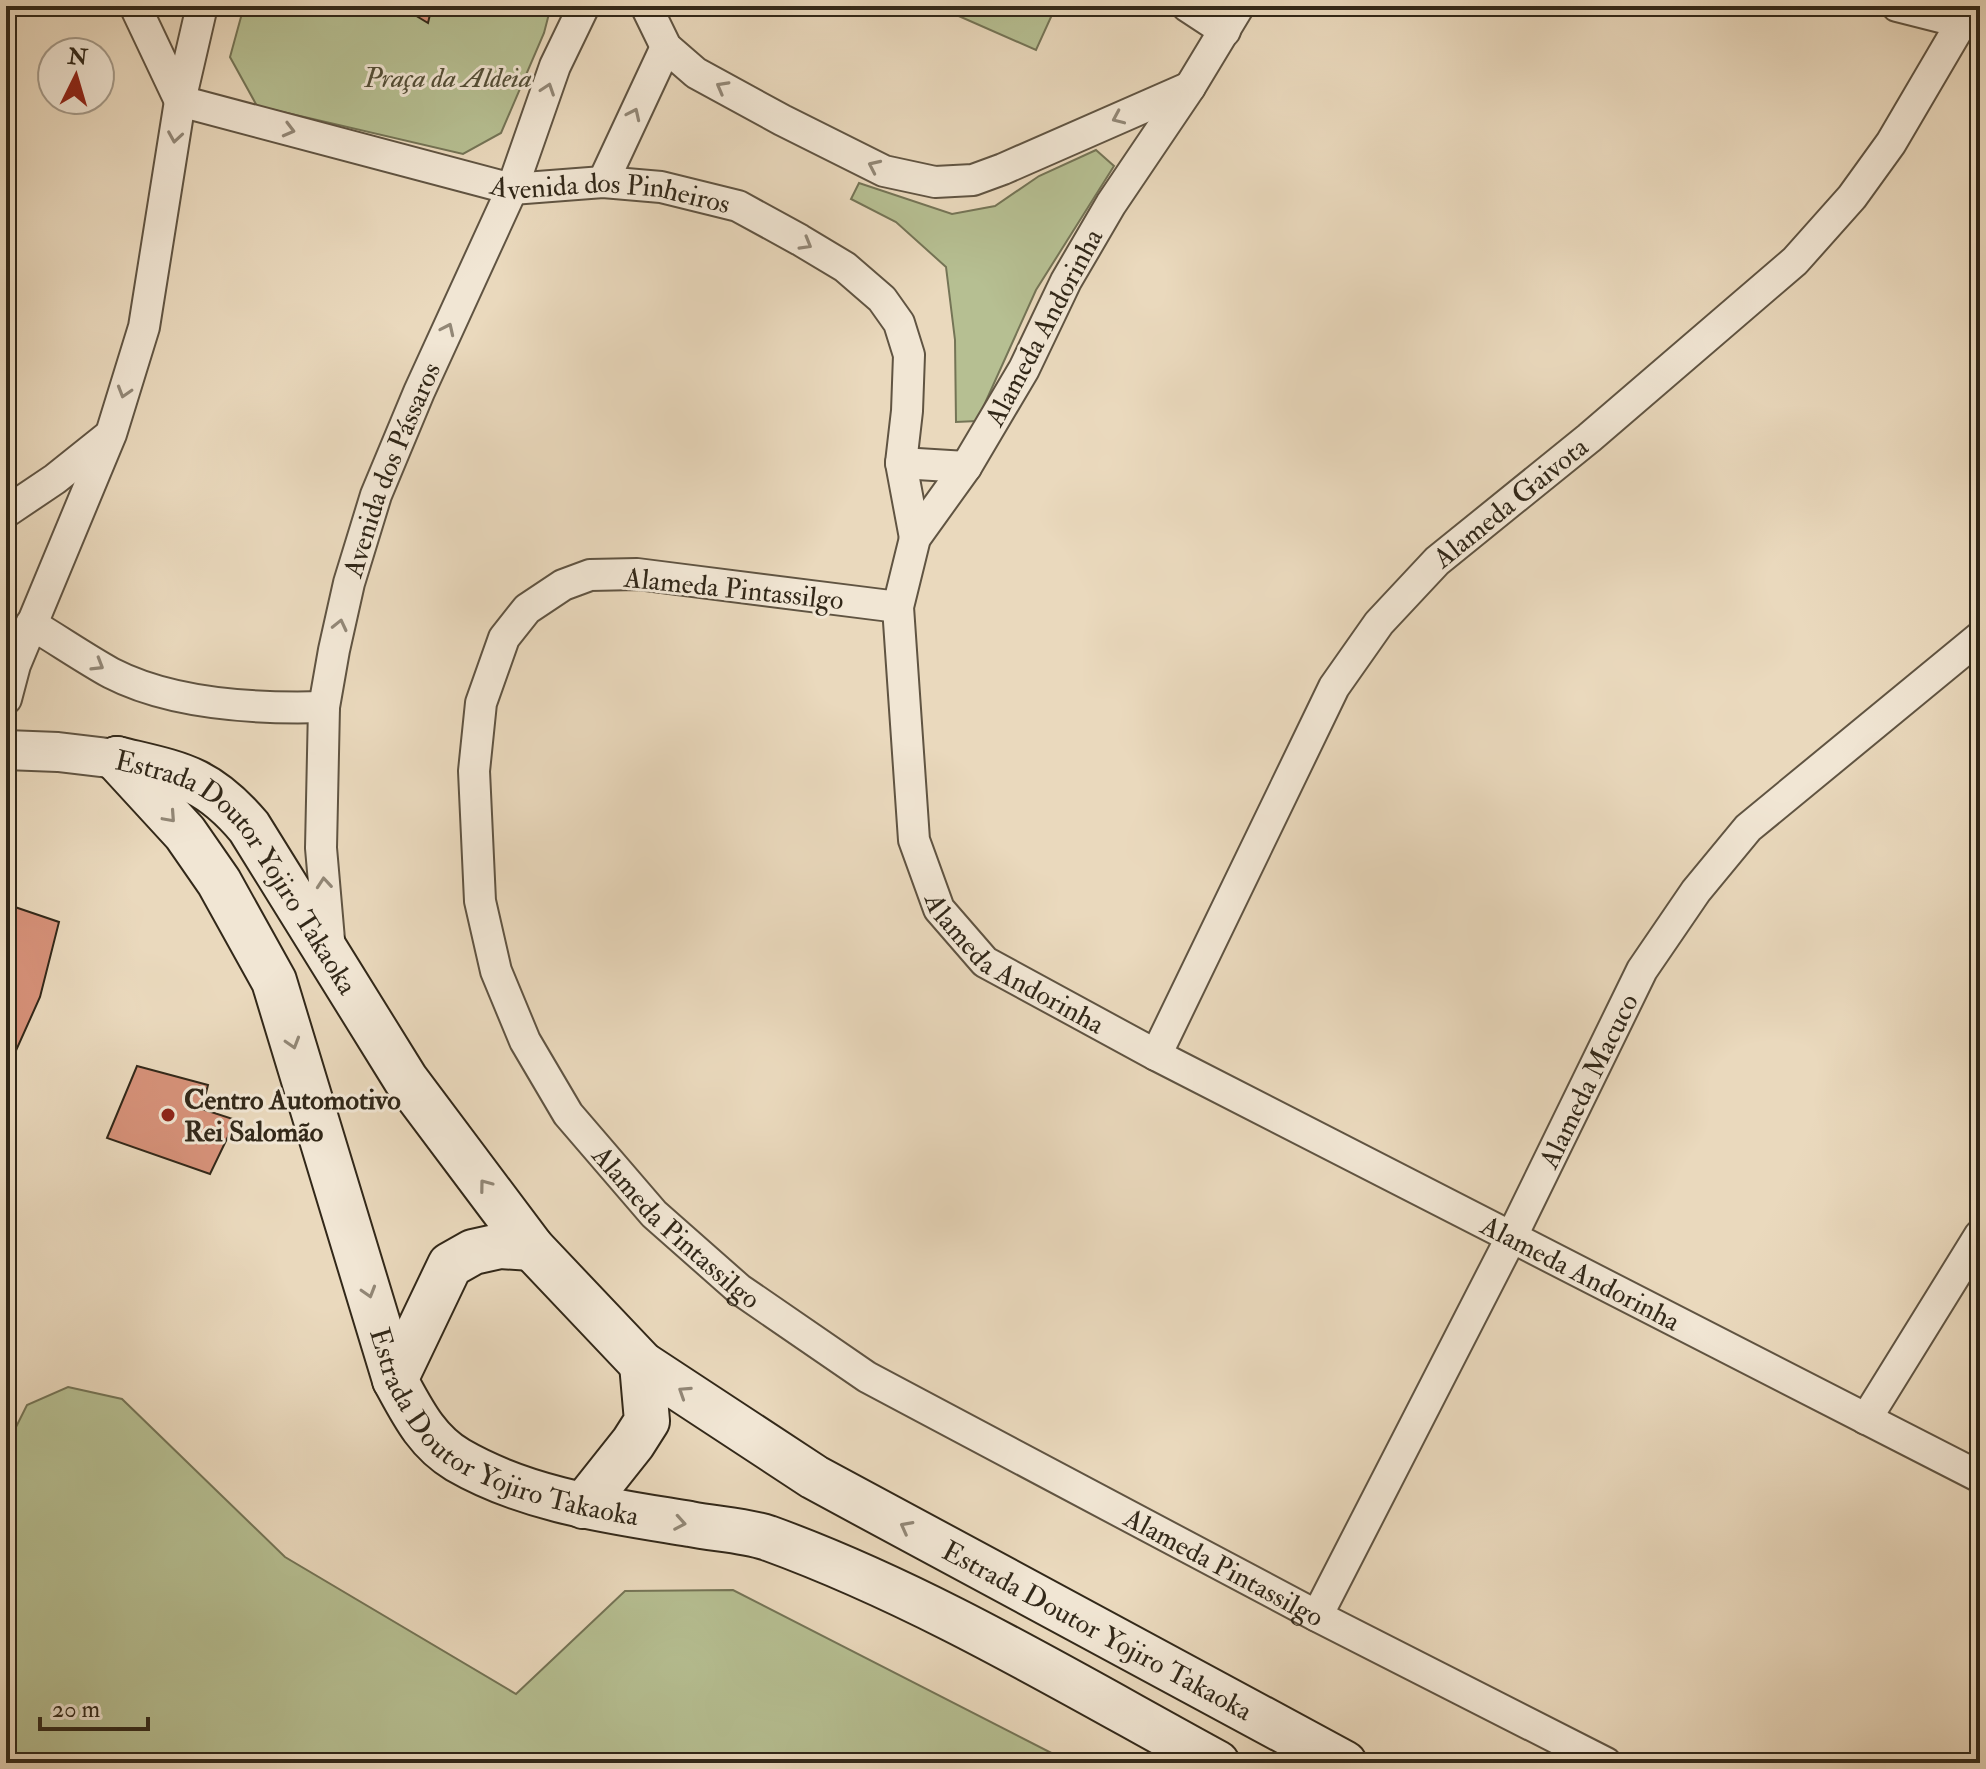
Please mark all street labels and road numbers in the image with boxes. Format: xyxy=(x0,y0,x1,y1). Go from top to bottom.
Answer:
street label: Avenida dos Pinheiros xyxy=(485,166,734,222)
street label: Alameda Andorinha xyxy=(977,222,1111,433)
street label: Avenida dos Pássaros xyxy=(336,357,449,583)
street label: Alameda Gaivota xyxy=(1426,430,1596,577)
street label: Alameda Pintassilgo xyxy=(621,560,845,618)
street label: Estrada Doutor Yojiro Takaoka xyxy=(111,743,365,1002)
street label: Alameda Andorinha xyxy=(916,888,1110,1043)
street label: Alameda Macuco xyxy=(1531,988,1647,1175)
street label: Alameda Pintassilgo xyxy=(583,1138,766,1317)
street label: Alameda Andorinha xyxy=(1474,1208,1686,1340)
street label: Estrada Doutor Yojiro Takaoka xyxy=(361,1324,642,1534)
street label: Alameda Pintassilgo xyxy=(1117,1500,1329,1635)
street label: Estrada Doutor Yojiro Takaoka xyxy=(936,1534,1258,1729)

